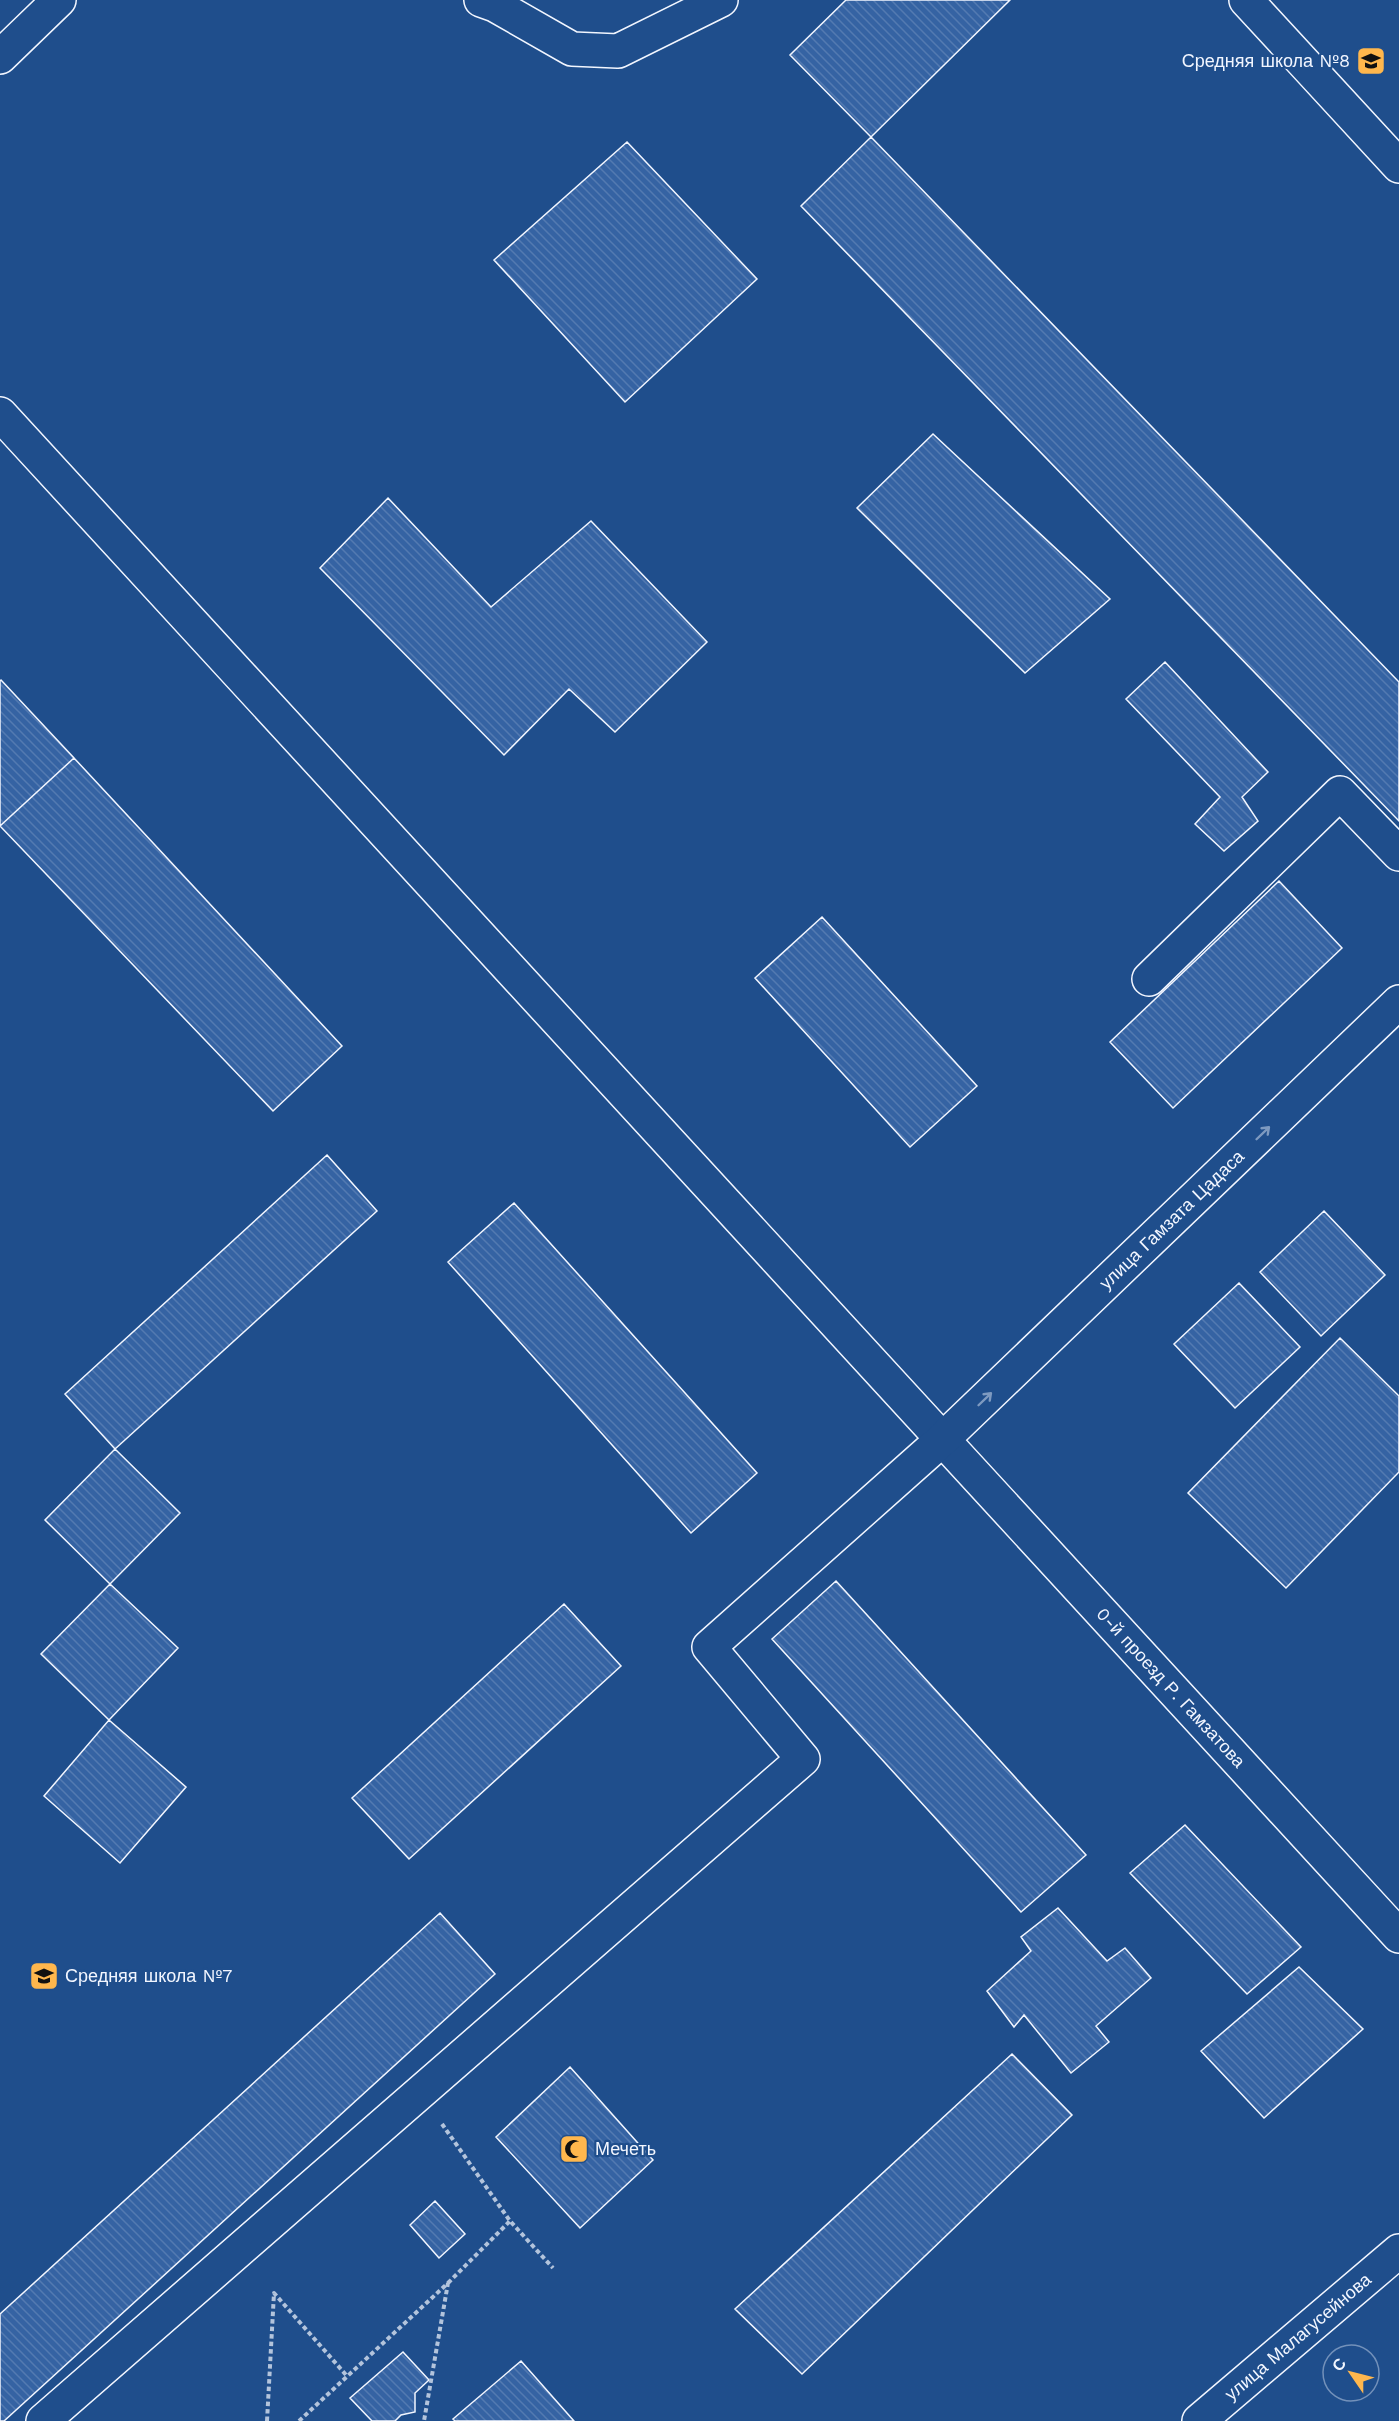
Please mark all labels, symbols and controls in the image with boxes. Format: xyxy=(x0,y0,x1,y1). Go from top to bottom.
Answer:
school or university icon: Средняя школа №8 xyxy=(1355,45,1387,77)
place label: Средняя школа №8 xyxy=(1182,50,1350,71)
one-way arrow xyxy=(1255,1126,1270,1140)
street label: улица Гамзата Цадаса xyxy=(1095,1145,1249,1293)
one-way arrow xyxy=(978,1392,993,1406)
street label: 0-й проезд Р. Гамзатова xyxy=(1092,1603,1250,1772)
school or university icon: Средняя школа №7 xyxy=(28,1960,60,1992)
place label: Средняя школа №7 xyxy=(65,1965,232,1986)
mosque icon: Мечеть xyxy=(558,2133,590,2165)
place label: Мечеть xyxy=(595,2138,656,2159)
street label: улица Малагусейнова xyxy=(1220,2268,1376,2404)
north arrow xyxy=(1321,2343,1381,2403)
text: С xyxy=(1328,2354,1350,2375)

